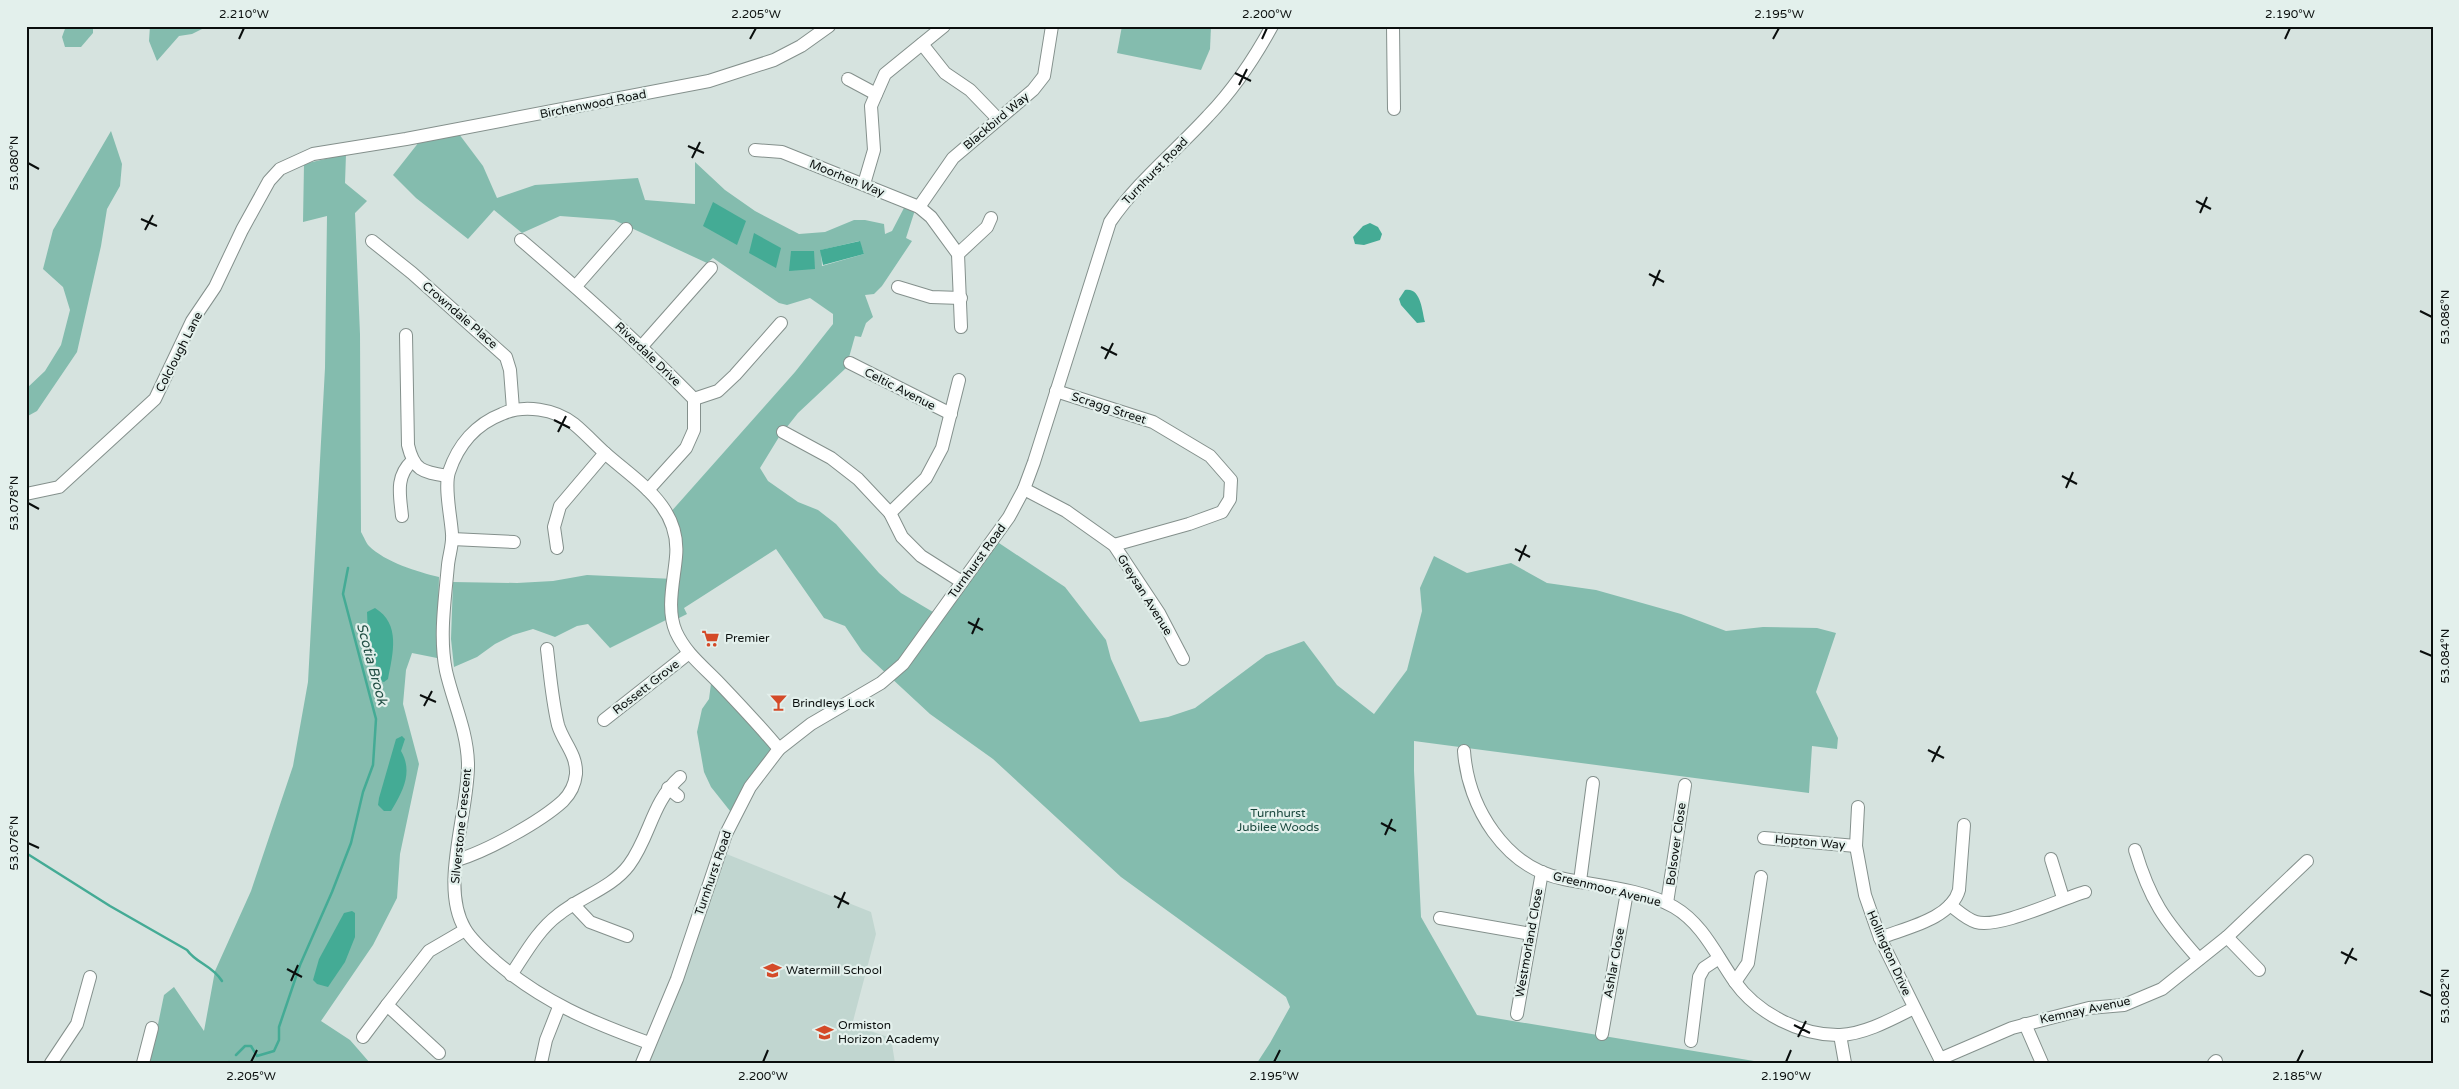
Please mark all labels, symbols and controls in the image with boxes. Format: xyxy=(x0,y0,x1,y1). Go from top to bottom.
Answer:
text: 2.210°W xyxy=(219,7,269,21)
text: 2.205°W xyxy=(731,7,781,21)
text: 2.200°W xyxy=(1242,7,1292,21)
text: 2.195°W xyxy=(1754,7,1804,21)
text: 2.190°W xyxy=(2265,7,2315,21)
street label: Birchenwood Road xyxy=(539,87,647,121)
street label: Blackbird Way xyxy=(960,89,1032,152)
street label: Turnhurst Road xyxy=(1119,134,1191,208)
text: 53.080°N xyxy=(7,136,21,190)
street label: Moorhen Way xyxy=(807,157,887,200)
street label: Crowndale Place xyxy=(420,279,501,352)
text: 53.086°N xyxy=(2438,290,2452,344)
street label: Colclough Lane xyxy=(153,309,205,394)
street label: Riverdale Drive xyxy=(612,319,684,389)
street label: Celtic Avenue xyxy=(862,365,938,413)
street label: Scragg Street xyxy=(1070,389,1148,427)
text: 53.078°N xyxy=(7,476,21,530)
street label: Turnhurst Road xyxy=(945,521,1009,601)
street label: Greysan Avenue xyxy=(1115,552,1176,638)
water label: Scotia Brook xyxy=(353,621,391,708)
supermarket icon: Premier xyxy=(701,628,721,648)
text: 53.084°N xyxy=(2438,629,2452,683)
place label: Premier xyxy=(725,631,770,645)
street label: Rossett Grove xyxy=(610,657,682,717)
bar icon: Brindleys Lock xyxy=(768,693,788,713)
place label: Brindleys Lock xyxy=(792,696,875,710)
street label: Silverstone Crescent xyxy=(448,767,474,884)
street label: Bolsover Close xyxy=(1663,801,1689,886)
park label: Turnhurst Jubilee Woods xyxy=(1237,806,1320,834)
text: 53.076°N xyxy=(7,816,21,870)
street label: Turnhurst Road xyxy=(692,829,734,917)
street label: Hopton Way xyxy=(1774,832,1846,852)
street label: Greenmoor Avenue xyxy=(1552,869,1663,909)
street label: Westmorland Close xyxy=(1513,887,1546,999)
street label: Hollington Drive xyxy=(1864,908,1914,998)
street label: Ashlar Close xyxy=(1601,927,1627,999)
school or university icon: Watermill School xyxy=(762,960,782,980)
place label: Watermill School xyxy=(786,963,882,977)
text: 53.082°N xyxy=(2438,969,2452,1023)
street label: Kemnay Avenue xyxy=(2038,994,2132,1026)
place label: Ormiston Horizon Academy xyxy=(838,1018,940,1046)
school or university icon: Ormiston Horizon Academy xyxy=(814,1022,834,1042)
text: 2.205°W xyxy=(226,1069,276,1083)
text: 2.200°W xyxy=(738,1069,788,1083)
text: 2.195°W xyxy=(1249,1069,1299,1083)
text: 2.190°W xyxy=(1761,1069,1811,1083)
text: 2.185°W xyxy=(2272,1069,2322,1083)

